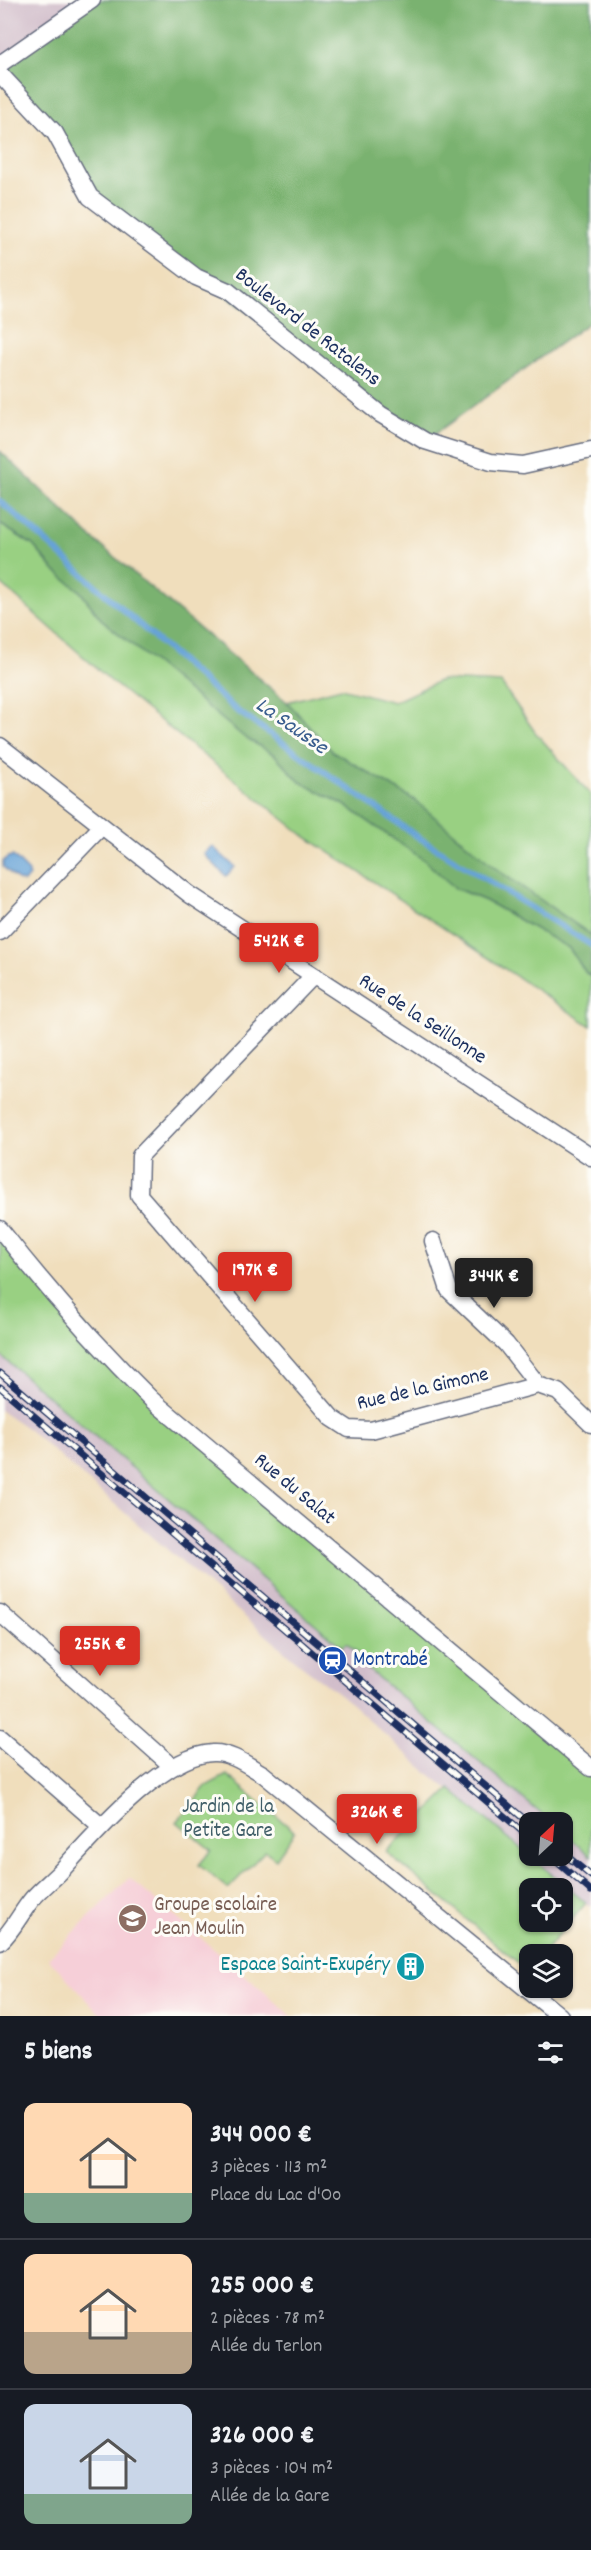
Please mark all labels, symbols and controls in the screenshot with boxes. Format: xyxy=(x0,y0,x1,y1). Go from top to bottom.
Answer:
street label: Boulevard de Ratalens xyxy=(228,261,386,395)
water label: La Sausse xyxy=(248,691,335,764)
pin: 542K € xyxy=(230,923,328,974)
text: 542K € xyxy=(253,928,305,956)
street label: Rue de la Seillonne xyxy=(352,967,492,1073)
pin: 197K € xyxy=(206,1252,304,1303)
text: 197K € xyxy=(232,1257,278,1285)
pin: 344K € xyxy=(445,1258,543,1309)
text: 344K € xyxy=(469,1263,519,1291)
street label: Rue de la Gimone xyxy=(354,1360,492,1420)
street label: Rue du Salat xyxy=(247,1447,342,1533)
pin: 255K € xyxy=(51,1626,149,1677)
text: 255K € xyxy=(74,1631,126,1659)
station icon: Montrabé xyxy=(316,1645,348,1677)
place label: Montrabé xyxy=(353,1646,428,1676)
park label: Jardin de la Petite Gare xyxy=(182,1793,275,1847)
pin: 326K € xyxy=(328,1794,426,1845)
text: 326K € xyxy=(351,1799,403,1827)
north arrow xyxy=(519,1812,573,1866)
map controls xyxy=(519,1812,573,1998)
button: locate xyxy=(519,1878,573,1932)
place label: Groupe scolaire Jean Moulin xyxy=(154,1891,277,1945)
school or university icon: Groupe scolaire Jean Moulin xyxy=(117,1902,149,1934)
button: layers xyxy=(519,1944,573,1998)
building icon: Espace Saint-Exupéry xyxy=(395,1950,427,1982)
place label: Espace Saint-Exupéry xyxy=(221,1951,390,1981)
text: 5 biens xyxy=(24,2034,92,2071)
icon: filters xyxy=(534,2036,567,2069)
text: 344 000 € xyxy=(210,2117,312,2154)
icon: home xyxy=(72,2127,144,2199)
text: 3 pièces · 113 m² xyxy=(210,2154,327,2182)
text: Place du Lac d'Oo xyxy=(210,2182,341,2210)
text: 255 000 € xyxy=(210,2268,314,2305)
icon: home xyxy=(72,2278,144,2350)
text: 2 pièces · 78 m² xyxy=(210,2305,325,2333)
text: Allée du Terlon xyxy=(210,2333,322,2361)
text: 326 000 € xyxy=(210,2418,315,2455)
icon: home xyxy=(72,2428,144,2500)
text: 3 pièces · 104 m² xyxy=(210,2455,333,2483)
text: Allée de la Gare xyxy=(210,2483,330,2511)

